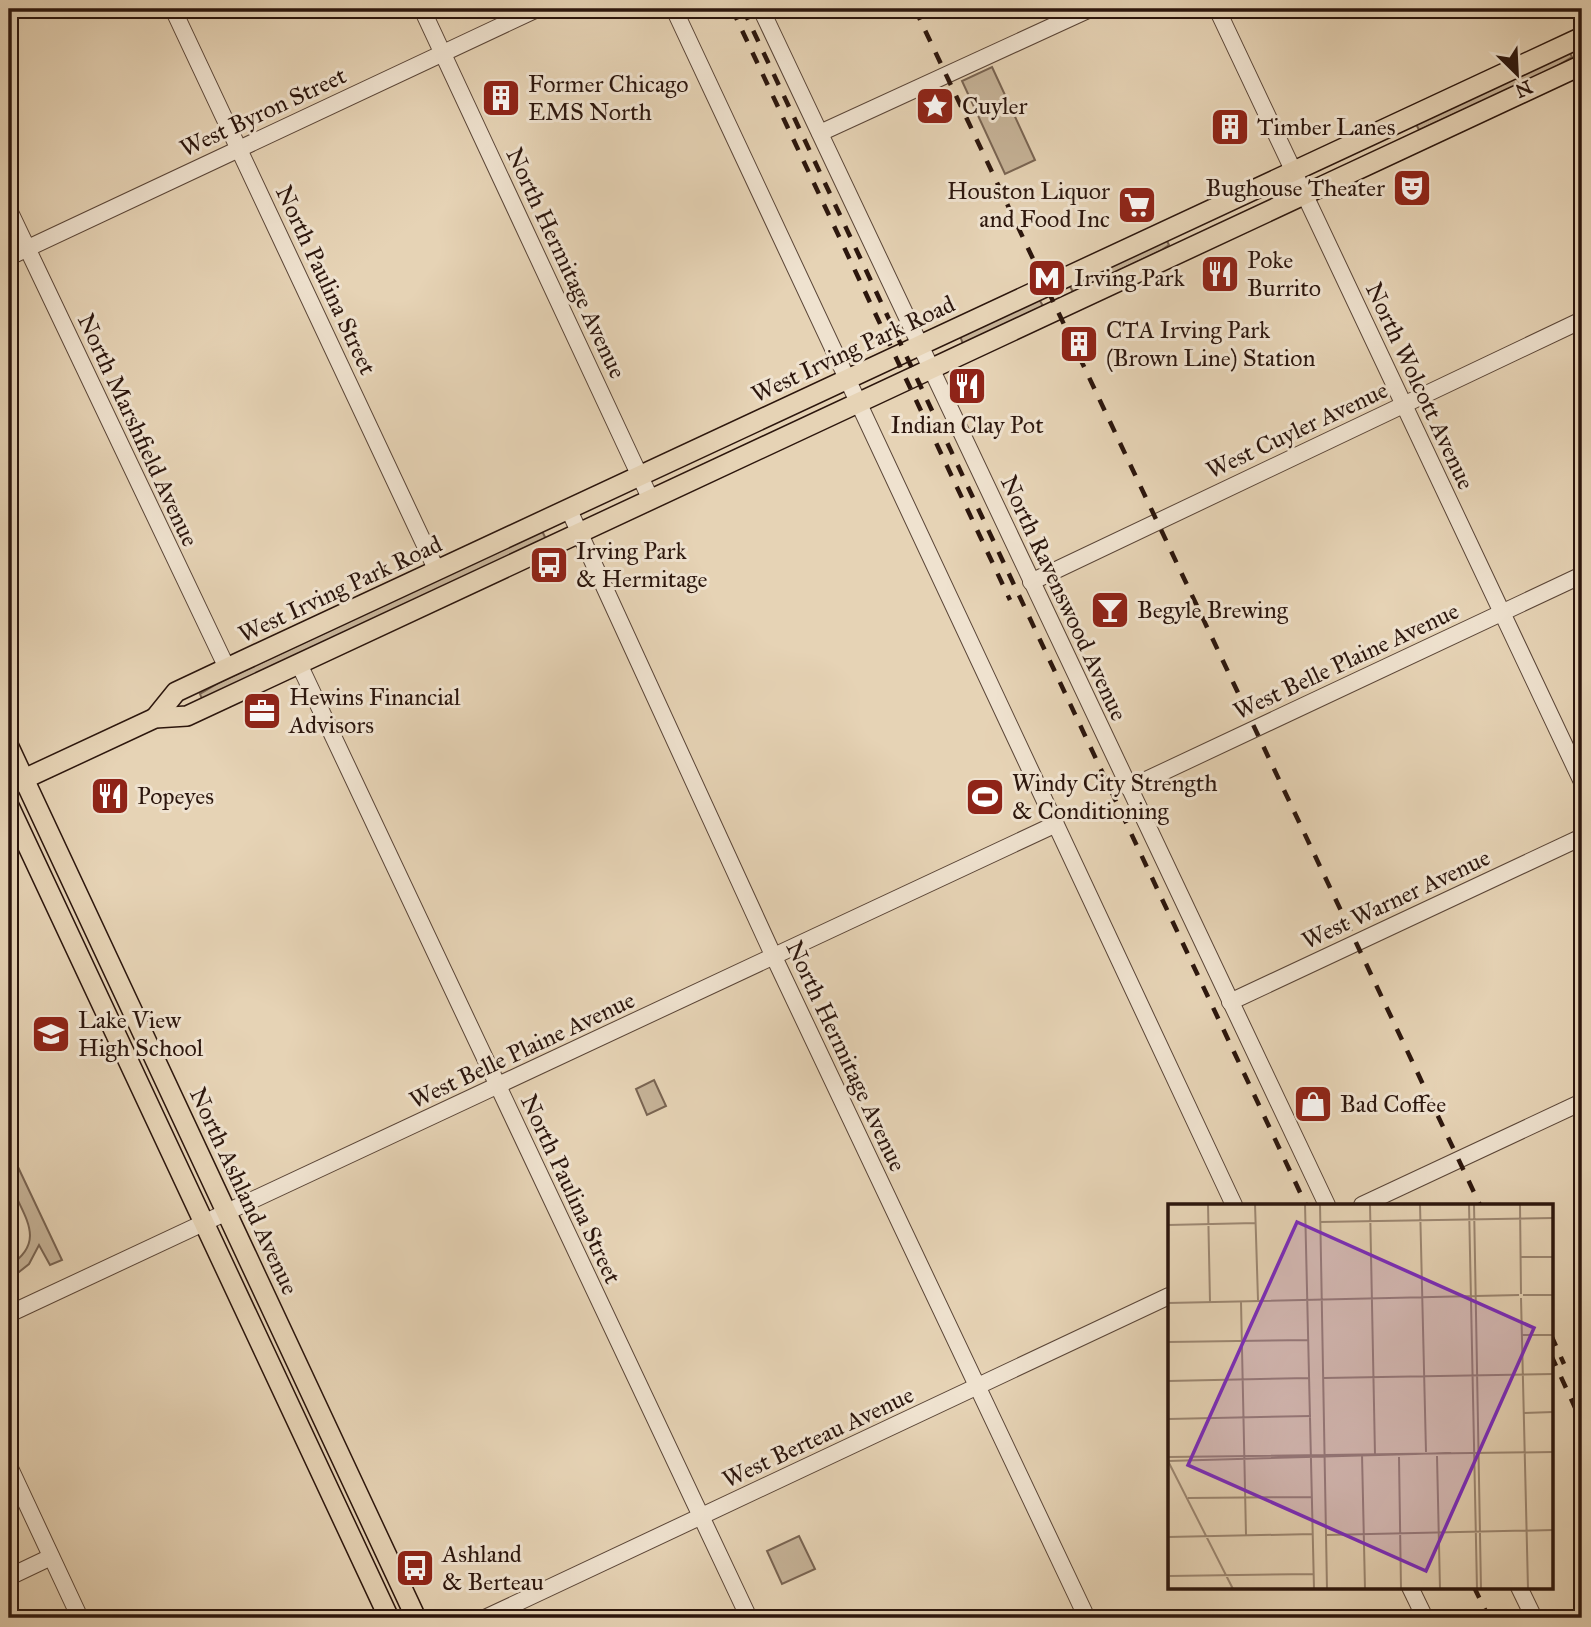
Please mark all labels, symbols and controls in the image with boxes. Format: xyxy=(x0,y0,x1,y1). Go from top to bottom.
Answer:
north arrow xyxy=(1482,38,1552,108)
street label: West Byron Street xyxy=(175,60,351,164)
place label: Former Chicago EMS North xyxy=(528,69,689,127)
text: N xyxy=(1512,75,1536,103)
building icon: Former Chicago EMS North xyxy=(480,77,522,119)
place icon: Cuyler xyxy=(914,85,956,127)
place label: Cuyler xyxy=(962,91,1028,121)
building icon: Timber Lanes xyxy=(1209,106,1251,148)
place label: Timber Lanes xyxy=(1257,112,1396,142)
street label: North Hermitage Avenue xyxy=(499,143,633,383)
theatre icon: Bughouse Theater xyxy=(1391,167,1433,209)
place label: Bughouse Theater xyxy=(1206,173,1385,203)
place label: Houston Liquor and Food Inc xyxy=(947,176,1110,234)
street label: North Paulina Street xyxy=(269,181,383,380)
supermarket icon: Houston Liquor and Food Inc xyxy=(1116,184,1158,226)
place label: Poke Burrito xyxy=(1247,245,1321,303)
restaurant icon: Poke Burrito xyxy=(1199,253,1241,295)
metro station icon: Irving Park xyxy=(1026,257,1068,299)
place label: Irving Park xyxy=(1074,263,1185,293)
street label: North Wolcott Avenue xyxy=(1359,278,1481,494)
street label: West Irving Park Road xyxy=(746,289,960,409)
street label: North Marshfield Avenue xyxy=(71,309,205,551)
place label: CTA Irving Park (Brown Line) Station xyxy=(1106,315,1315,373)
building icon: CTA Irving Park (Brown Line) Station xyxy=(1058,323,1100,365)
restaurant icon: Indian Clay Pot xyxy=(946,365,988,407)
street label: West Cuyler Avenue xyxy=(1201,375,1393,485)
place label: Indian Clay Pot xyxy=(890,410,1044,440)
street label: North Ravenswood Avenue xyxy=(994,471,1134,725)
street label: West Irving Park Road xyxy=(233,529,447,649)
place label: Irving Park & Hermitage xyxy=(576,536,707,594)
bus stop icon: Irving Park & Hermitage xyxy=(528,544,570,586)
bar icon: Begyle Brewing xyxy=(1089,589,1131,631)
place label: Begyle Brewing xyxy=(1137,595,1289,625)
street label: West Belle Plaine Avenue xyxy=(1228,596,1464,726)
place label: Hewins Financial Advisors xyxy=(288,682,461,740)
office icon: Hewins Financial Advisors xyxy=(241,690,283,732)
place label: Windy City Strength & Conditioning xyxy=(1012,768,1218,826)
restaurant icon: Popeyes xyxy=(89,775,131,817)
sports icon: Windy City Strength & Conditioning xyxy=(964,776,1006,818)
place label: Popeyes xyxy=(137,781,214,811)
street label: West Warner Avenue xyxy=(1297,842,1495,956)
street label: North Hermitage Avenue xyxy=(779,936,913,1176)
street label: West Belle Plaine Avenue xyxy=(404,985,640,1115)
place label: Lake View High School xyxy=(78,1005,204,1063)
school or university icon: Lake View High School xyxy=(30,1013,72,1055)
street label: North Ashland Avenue xyxy=(183,1083,305,1299)
shop icon: Bad Coffee xyxy=(1292,1083,1334,1125)
place label: Bad Coffee xyxy=(1340,1089,1446,1119)
street label: North Paulina Street xyxy=(514,1090,628,1289)
inset map xyxy=(1168,1204,1552,1588)
street label: West Berteau Avenue xyxy=(718,1380,918,1494)
place label: Ashland & Berteau xyxy=(441,1539,544,1597)
bus stop icon: Ashland & Berteau xyxy=(394,1547,436,1589)

